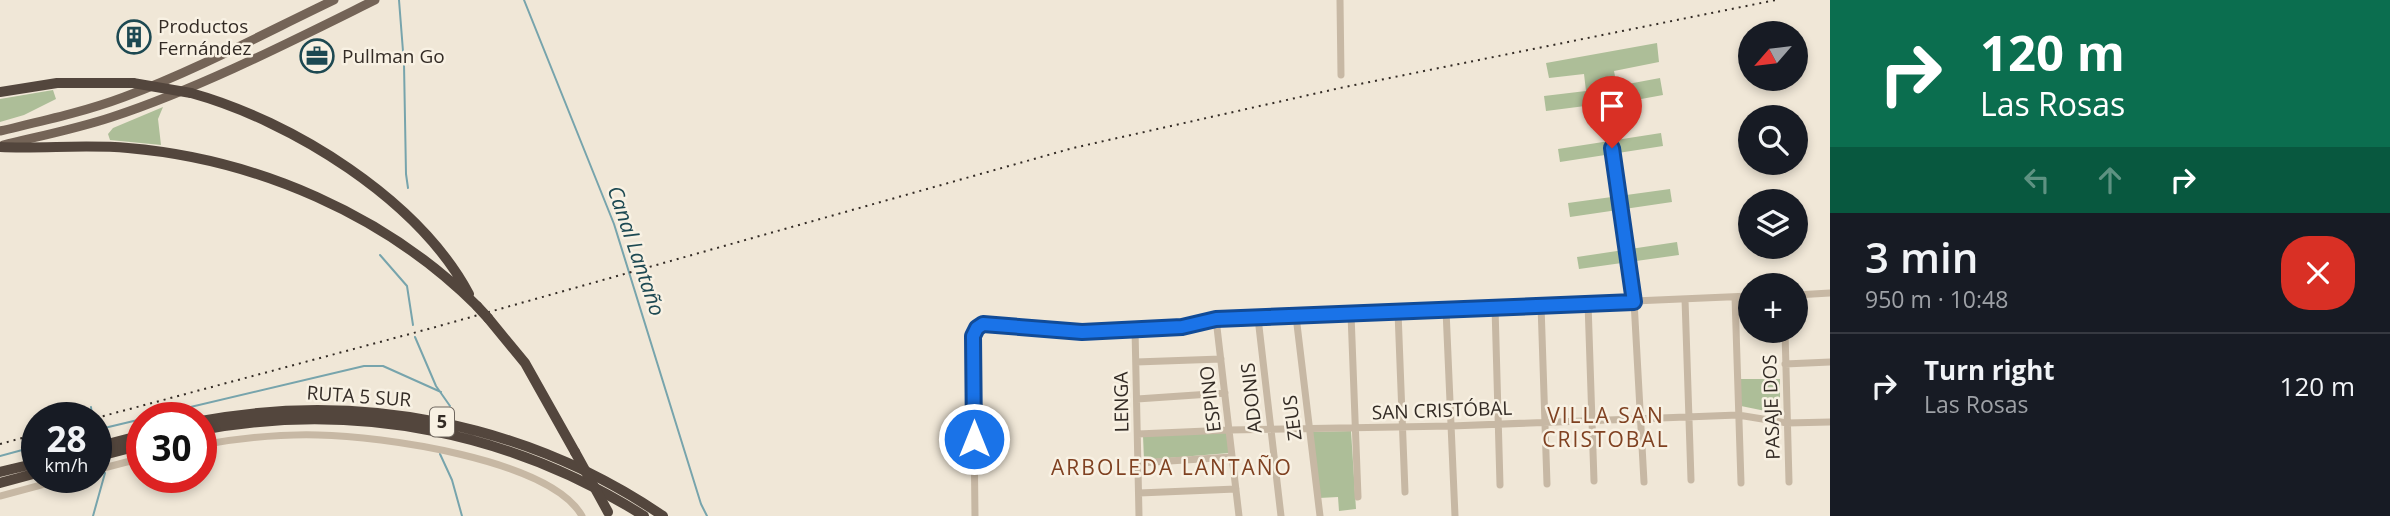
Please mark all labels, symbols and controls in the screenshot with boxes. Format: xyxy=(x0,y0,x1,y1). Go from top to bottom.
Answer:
place label: Productos Fernández xyxy=(158,13,251,61)
building icon: Productos Fernández xyxy=(115,18,153,56)
text: 120 m xyxy=(1980,19,2125,85)
north arrow xyxy=(1738,21,1808,91)
map controls xyxy=(1738,21,1808,343)
icon: right xyxy=(1865,28,1956,119)
office icon: Pullman Go xyxy=(298,37,336,75)
place label: Pullman Go xyxy=(342,43,445,69)
pin xyxy=(1582,76,1642,148)
text: Las Rosas xyxy=(1980,82,2125,125)
icon: arrive xyxy=(1593,87,1631,125)
button: search xyxy=(1738,105,1808,175)
icon: left xyxy=(2018,161,2056,199)
icon: ahead xyxy=(2091,161,2129,199)
icon: right xyxy=(2164,161,2202,199)
water label: Canal Lantaño xyxy=(602,182,672,319)
button: layers xyxy=(1738,189,1808,259)
text: 3 min xyxy=(1865,228,1978,285)
button: close xyxy=(2281,236,2355,310)
button: + xyxy=(1738,273,1808,343)
text: 950 m · 10:48 xyxy=(1865,283,2008,315)
text: Turn right xyxy=(1924,352,2055,388)
street label: PASAJE DOS xyxy=(1756,354,1786,460)
street label: ADONIS xyxy=(1234,362,1268,434)
street label: ESPINO xyxy=(1193,364,1227,434)
icon: right xyxy=(1865,367,1903,405)
text: 120 m xyxy=(2280,368,2355,404)
street label: LENGA xyxy=(1107,371,1135,433)
street label: RUTA 5 SUR xyxy=(306,379,412,413)
text: Las Rosas xyxy=(1924,388,2028,420)
street label: ZEUS xyxy=(1276,394,1308,442)
street label: SAN CRISTÓBAL xyxy=(1371,395,1513,425)
district label: VILLA SAN CRISTOBAL xyxy=(1542,401,1670,453)
speed limit sign: 30 xyxy=(126,402,217,493)
position arrow xyxy=(937,402,1011,476)
road number: 5 xyxy=(430,408,454,436)
text: 28 xyxy=(46,415,87,462)
text: km/h xyxy=(45,453,88,477)
district label: ARBOLEDA LANTAÑO xyxy=(1051,453,1293,481)

